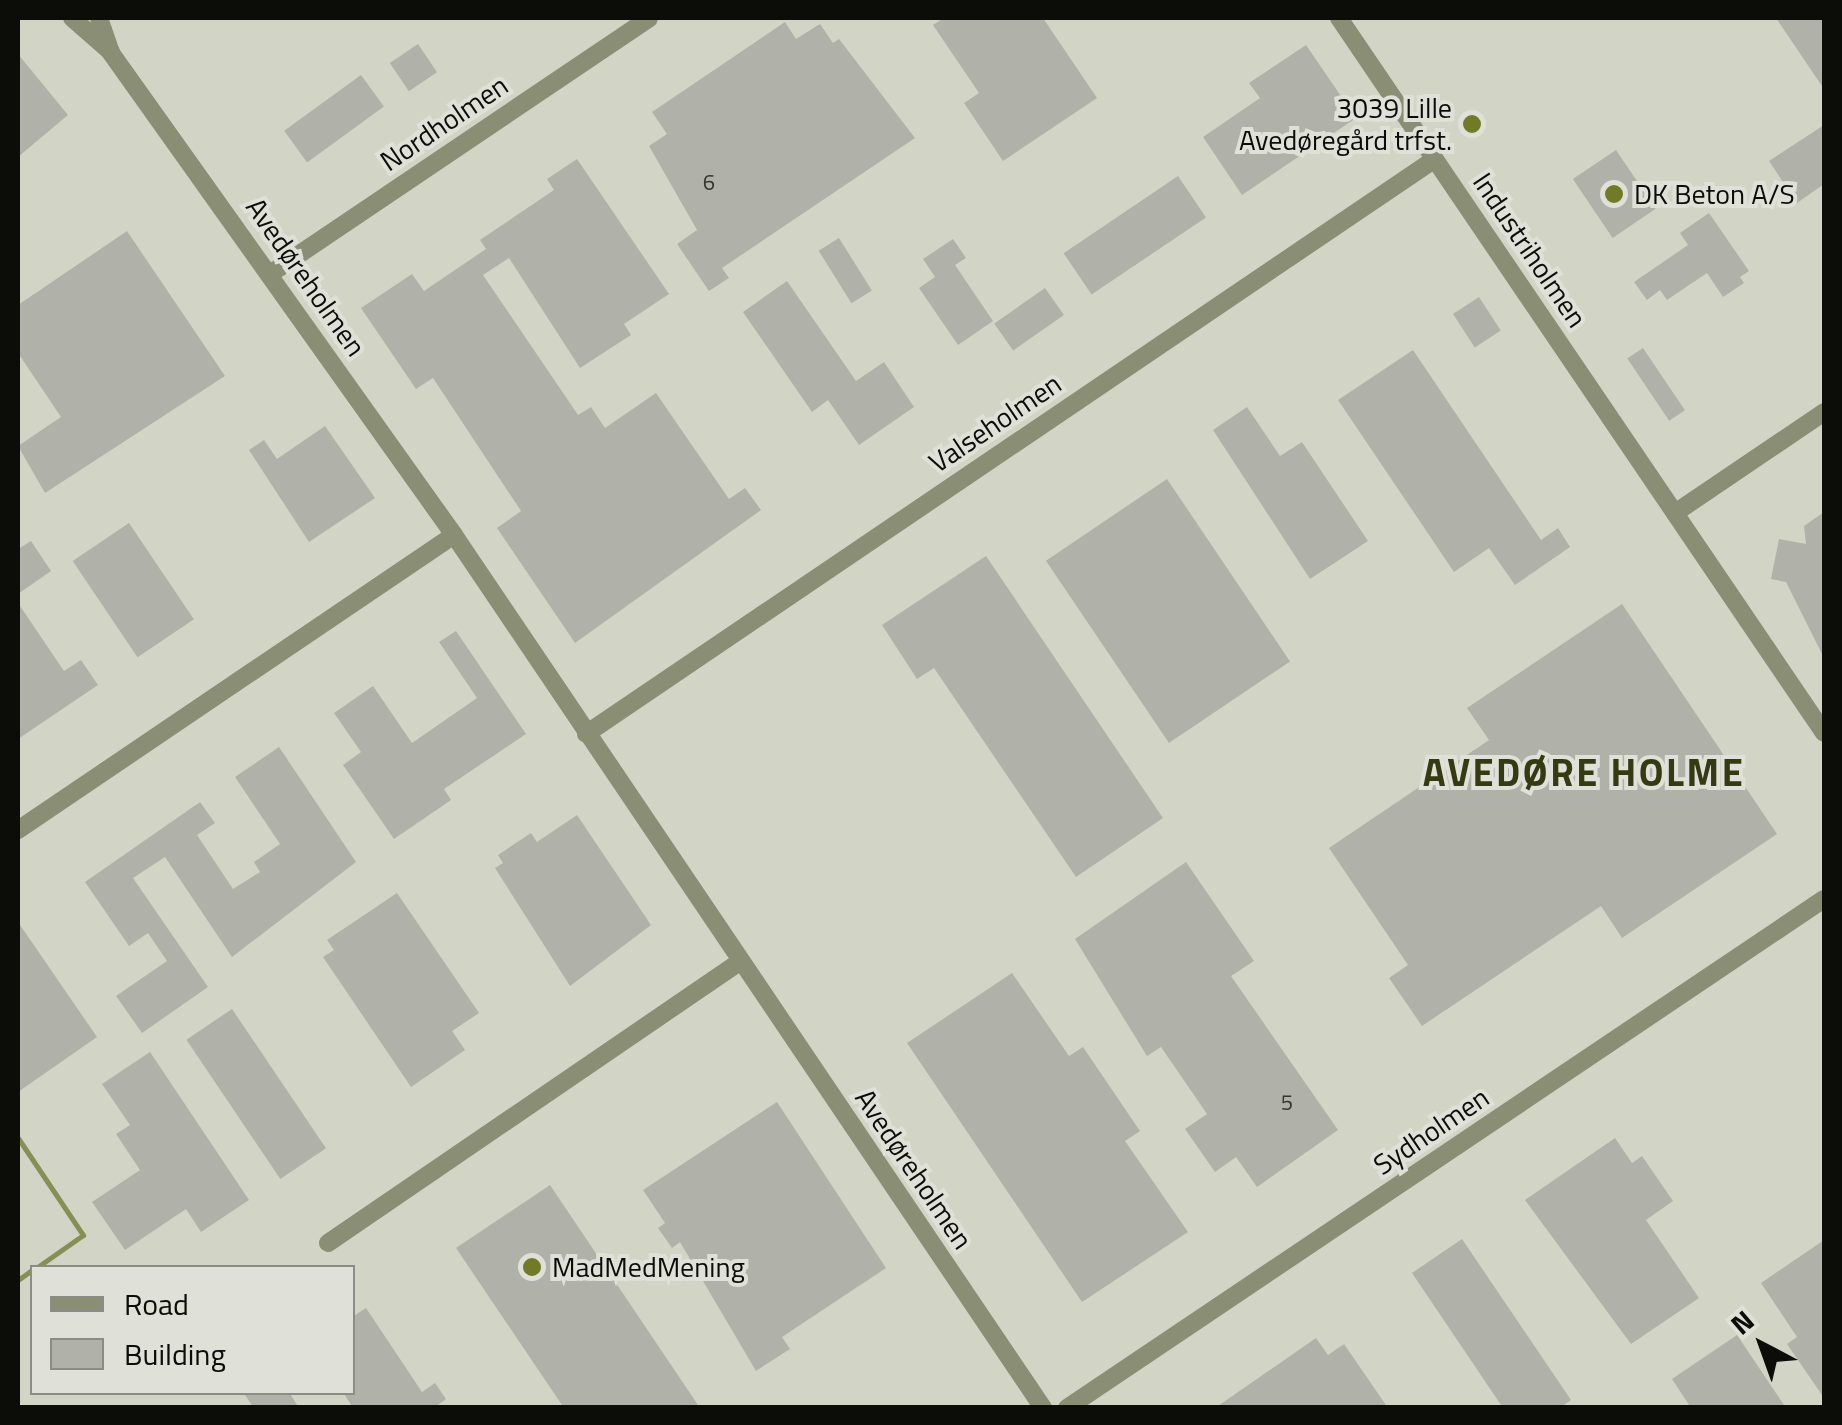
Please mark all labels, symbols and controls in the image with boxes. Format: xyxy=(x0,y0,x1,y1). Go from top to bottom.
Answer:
street label: Nordholmen xyxy=(374,68,514,178)
place label: 3039 Lille Avedøregård trfst. xyxy=(1239,91,1452,157)
marker: 3039 Lille Avedøregård trfst. xyxy=(1461,113,1483,135)
street label: Industriholmen xyxy=(1466,166,1594,334)
house number: 6 xyxy=(703,170,715,196)
place label: DK Beton A/S xyxy=(1634,177,1795,211)
marker: DK Beton A/S xyxy=(1603,183,1625,205)
street label: Avedøreholmen xyxy=(239,191,373,363)
street label: Valseholmen xyxy=(923,367,1067,479)
district label: AVEDØRE HOLME xyxy=(1423,750,1745,796)
street label: Sydholmen xyxy=(1367,1080,1495,1182)
street label: Avedøreholmen xyxy=(848,1083,980,1255)
house number: 5 xyxy=(1281,1090,1293,1116)
place label: MadMedMening xyxy=(552,1250,745,1284)
marker: MadMedMening xyxy=(521,1256,543,1278)
legend xyxy=(30,1265,355,1395)
text: Road xyxy=(124,1281,189,1327)
north arrow xyxy=(1712,1295,1812,1395)
text: N xyxy=(1721,1299,1763,1345)
text: Building xyxy=(124,1331,226,1377)

